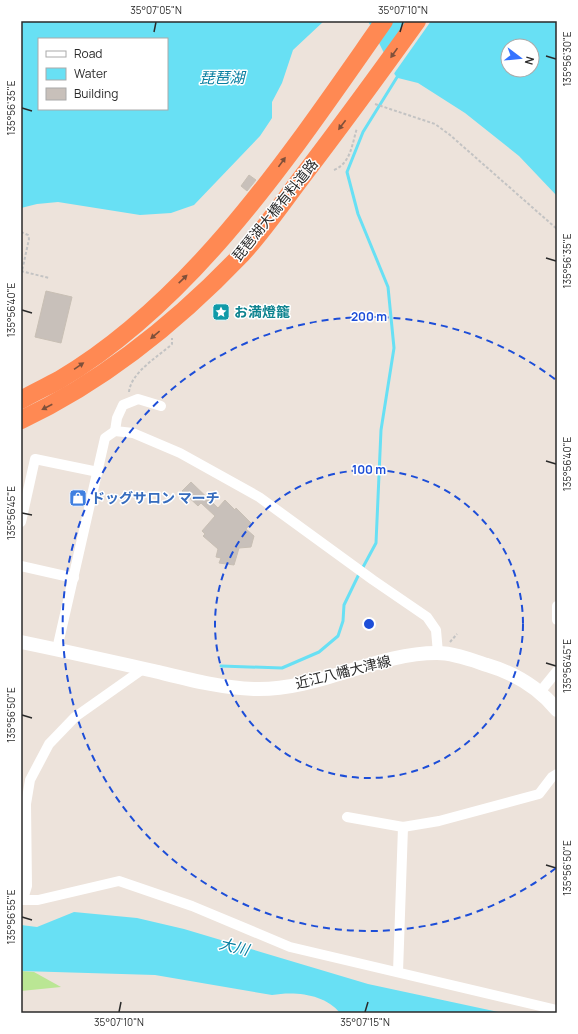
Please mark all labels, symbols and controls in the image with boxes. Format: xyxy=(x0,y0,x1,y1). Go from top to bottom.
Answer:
text: 35°07'05"N xyxy=(130,3,182,17)
text: 35°07'10"N xyxy=(378,3,428,17)
text: 135°56'30"E xyxy=(560,31,574,87)
legend xyxy=(38,38,168,110)
north arrow xyxy=(500,38,540,78)
text: Road xyxy=(74,45,102,62)
one-way arrow xyxy=(390,47,398,58)
text: N xyxy=(522,55,538,67)
text: Water xyxy=(74,65,108,82)
water label: 琵琶湖 xyxy=(199,67,246,88)
text: 135°56'35"E xyxy=(4,80,18,135)
text: Building xyxy=(74,85,118,102)
one-way arrow xyxy=(337,119,346,130)
street label: 琵琶湖大橋有料道路 xyxy=(228,155,322,265)
one-way arrow xyxy=(278,156,286,167)
text: 135°56'35"E xyxy=(560,233,574,288)
one-way arrow xyxy=(178,274,188,284)
text: 135°56'40"E xyxy=(4,283,18,337)
place icon: お満燈籠 xyxy=(211,302,231,322)
place label: お満燈籠 xyxy=(234,302,290,321)
text: 200 m xyxy=(351,308,387,325)
one-way arrow xyxy=(150,331,160,339)
one-way arrow xyxy=(74,362,84,370)
one-way arrow xyxy=(41,404,53,410)
text: 135°56'40"E xyxy=(560,437,574,491)
text: 100 m xyxy=(352,461,386,478)
text: 135°56'45"E xyxy=(4,486,18,540)
shop icon: ドッグサロン マーチ xyxy=(68,488,88,508)
place label: ドッグサロン マーチ xyxy=(91,488,220,507)
centre of rings xyxy=(362,617,376,631)
text: 135°56'45"E xyxy=(560,639,574,693)
street label: 近江八幡大津線 xyxy=(293,650,393,693)
text: 135°56'50"E xyxy=(4,687,18,743)
text: 135°56'50"E xyxy=(560,840,574,896)
text: 135°56'55"E xyxy=(4,889,18,945)
water label: 大川 xyxy=(217,933,253,961)
text: 35°07'10"N xyxy=(94,1015,144,1029)
text: 35°07'15"N xyxy=(340,1015,390,1029)

